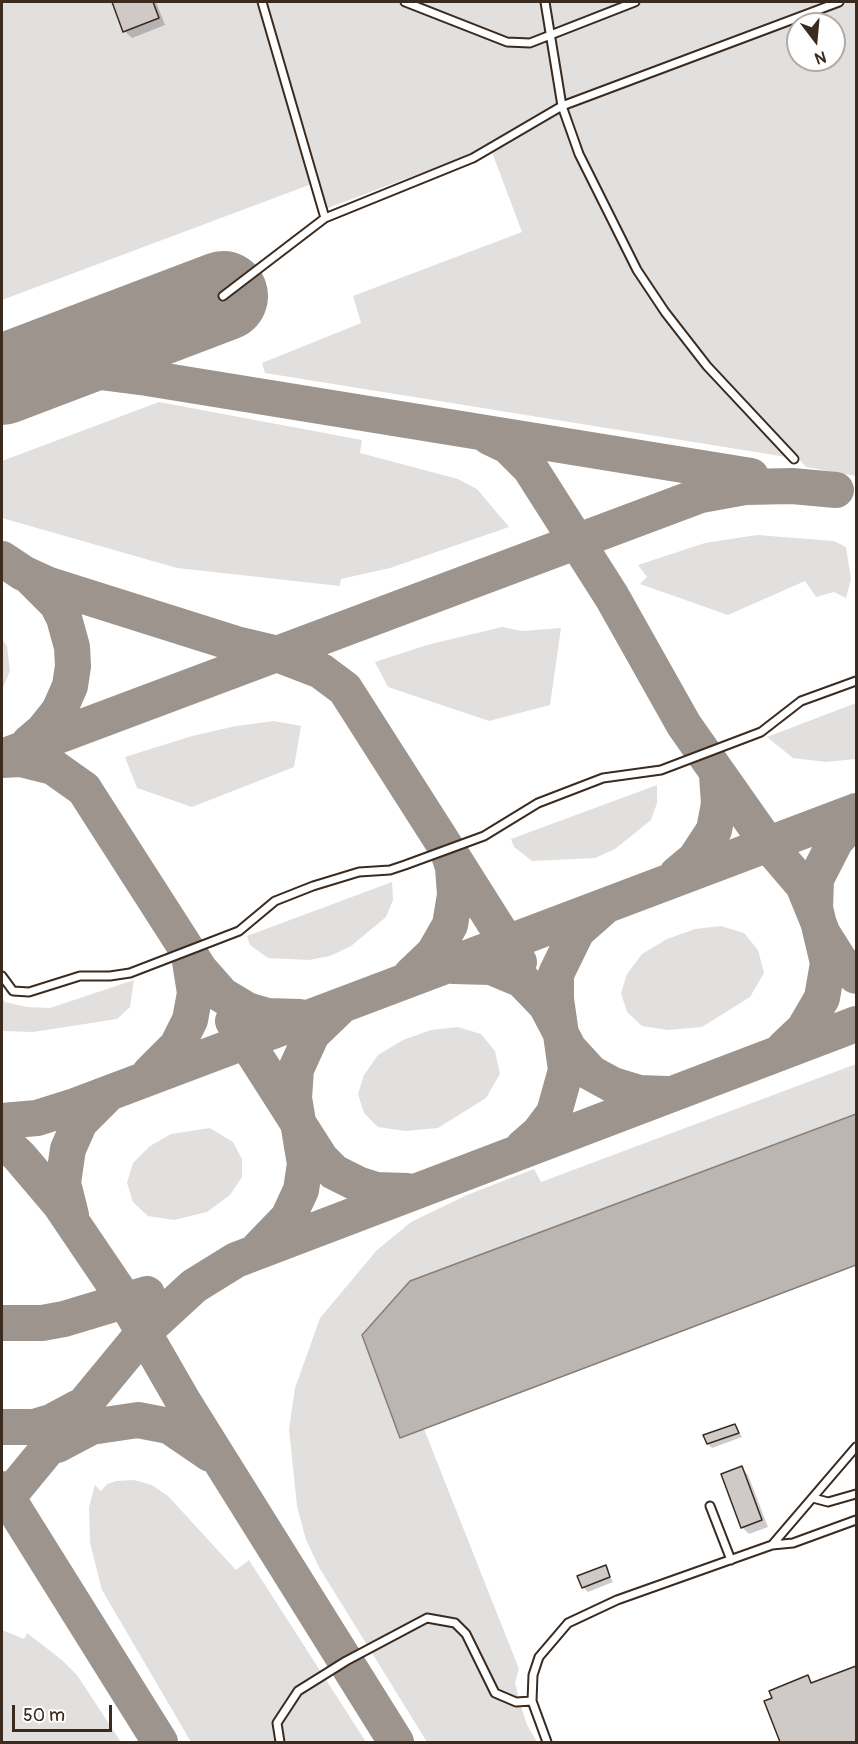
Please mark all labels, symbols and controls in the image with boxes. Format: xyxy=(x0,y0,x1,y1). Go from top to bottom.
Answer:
north arrow xyxy=(786,12,846,72)
text: N xyxy=(812,46,828,68)
scale bar xyxy=(15,1693,116,1731)
text: 50 m xyxy=(23,1704,65,1727)

